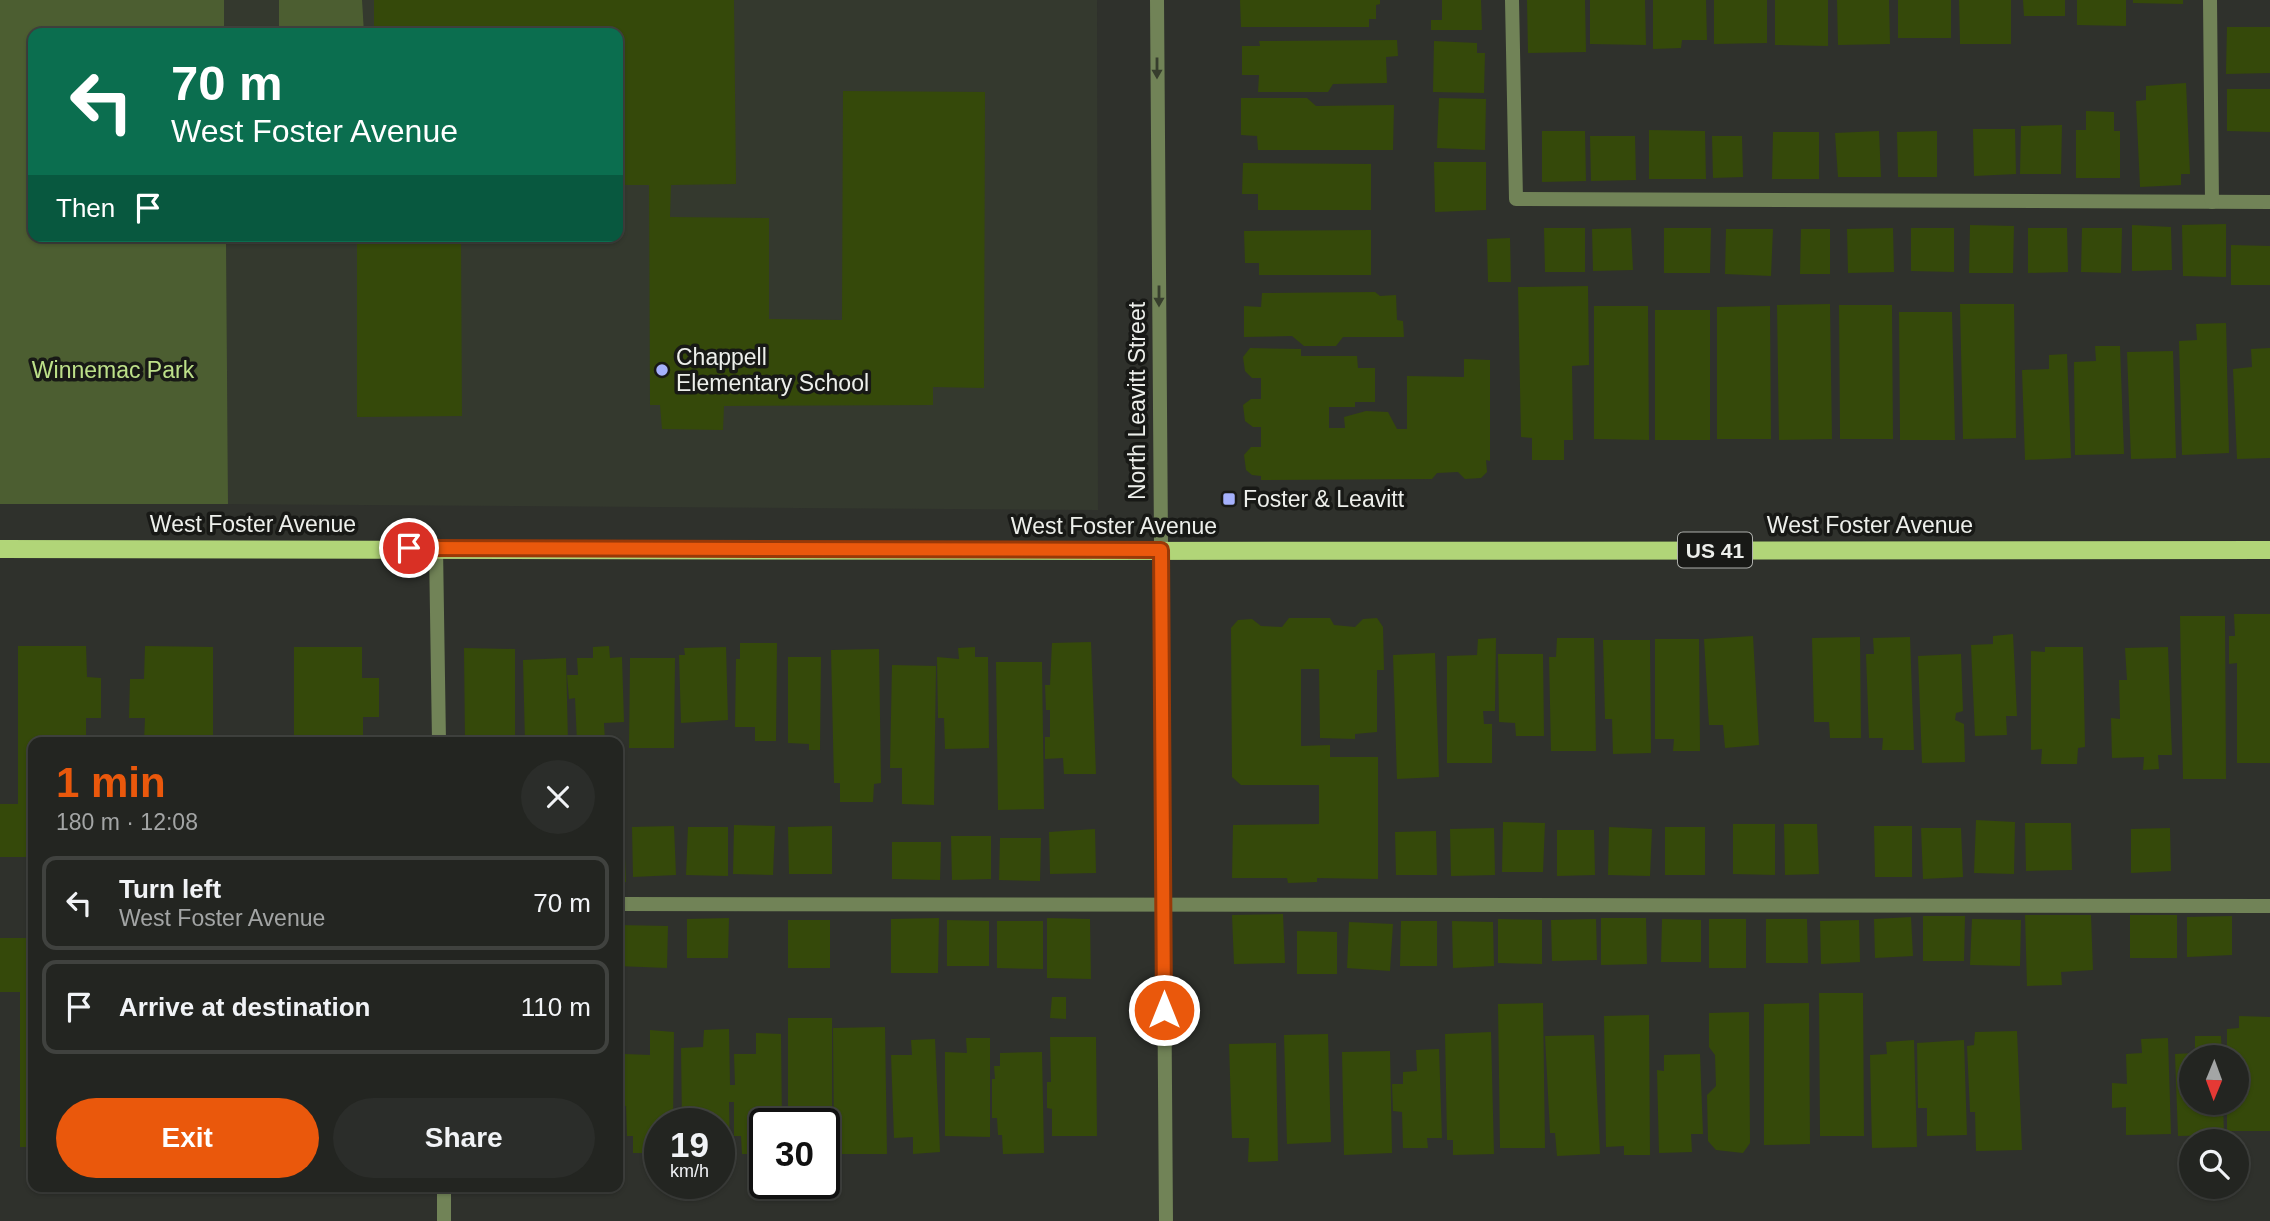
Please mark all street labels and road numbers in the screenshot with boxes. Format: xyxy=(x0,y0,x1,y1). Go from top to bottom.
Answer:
street label: North Leavitt Street xyxy=(1124,301,1150,500)
street label: West Foster Avenue xyxy=(150,511,356,537)
street label: West Foster Avenue xyxy=(1767,512,1973,538)
street label: West Foster Avenue xyxy=(1011,513,1217,539)
road number: US 41 xyxy=(1678,532,1752,568)

